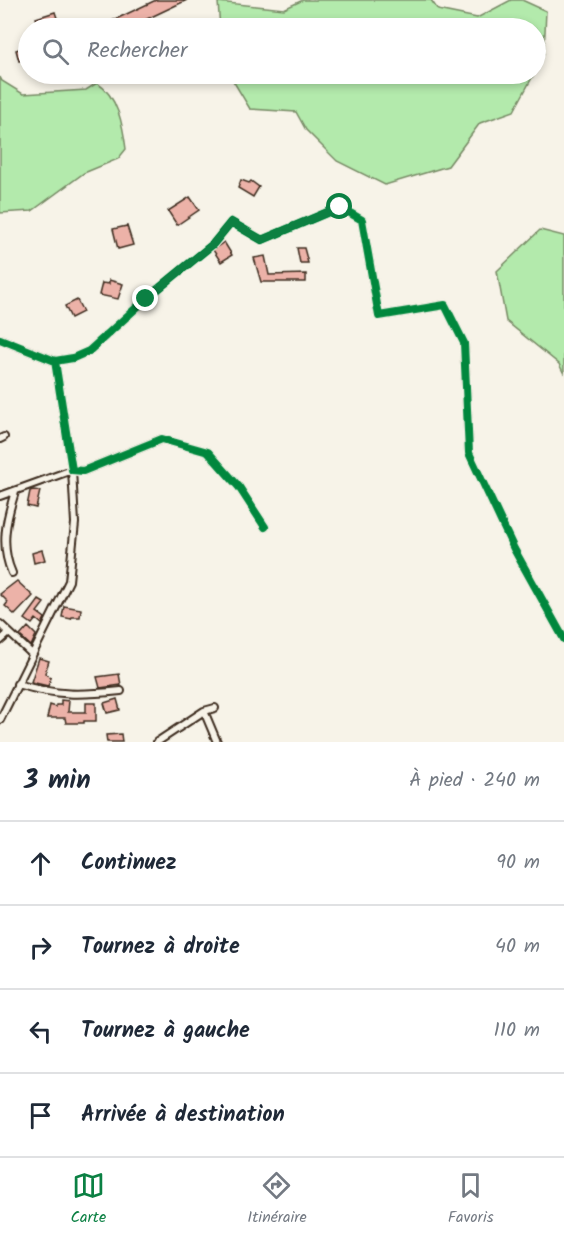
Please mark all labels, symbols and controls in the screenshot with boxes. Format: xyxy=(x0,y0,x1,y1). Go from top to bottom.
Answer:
search box xyxy=(18,18,546,84)
text: Rechercher xyxy=(87,34,187,69)
icon: search xyxy=(39,35,72,68)
route start xyxy=(326,193,352,219)
route end xyxy=(132,285,158,311)
text: 3 min xyxy=(24,760,91,802)
text: À pied · 240 m xyxy=(409,765,540,797)
text: Continuez xyxy=(81,846,177,881)
icon: ahead xyxy=(24,847,57,880)
text: 90 m xyxy=(496,847,540,879)
text: Tournez à droite xyxy=(81,930,240,965)
icon: right xyxy=(24,931,57,964)
text: 40 m xyxy=(495,931,540,963)
text: Tournez à gauche xyxy=(81,1014,250,1049)
icon: left xyxy=(24,1015,57,1048)
text: 110 m xyxy=(494,1015,540,1047)
text: Arrivée à destination xyxy=(81,1098,285,1133)
icon: arrive xyxy=(24,1099,57,1132)
tab: Carte xyxy=(70,1169,106,1230)
tab: Itinéraire xyxy=(247,1169,307,1230)
tab: Favoris xyxy=(448,1169,494,1230)

